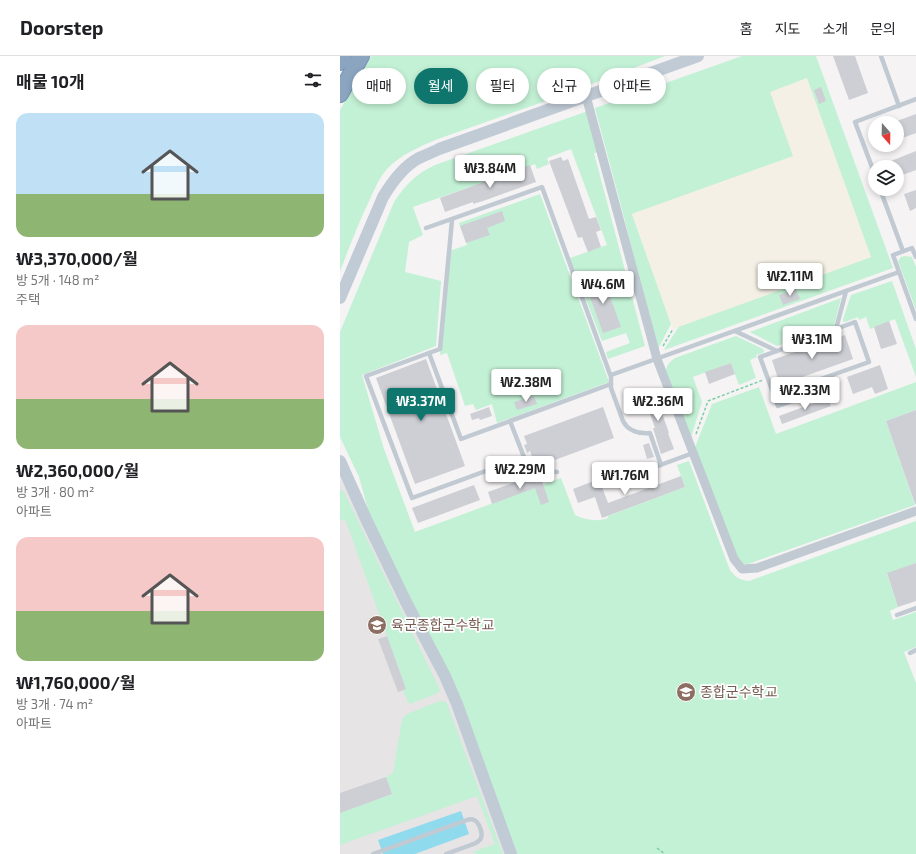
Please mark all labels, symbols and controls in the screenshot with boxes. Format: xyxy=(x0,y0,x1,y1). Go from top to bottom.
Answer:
text: Doorstep xyxy=(20,16,104,39)
text: 홈 xyxy=(740,20,753,37)
text: 지도 xyxy=(775,20,800,37)
text: 소개 xyxy=(822,20,848,37)
text: 문의 xyxy=(870,20,896,37)
chip: 매매 xyxy=(352,68,406,104)
chip: 월세 xyxy=(414,68,468,104)
chip: 필터 xyxy=(476,68,529,104)
chip: 신규 xyxy=(537,68,591,104)
chip: 아파트 xyxy=(599,68,666,104)
icon: filters xyxy=(302,69,324,91)
text: 매물 10개 xyxy=(16,71,85,91)
north arrow xyxy=(868,116,904,152)
map controls xyxy=(868,116,904,196)
icon: home xyxy=(134,139,206,211)
pin: ₩3.84M xyxy=(457,155,523,189)
text: ₩3.84M xyxy=(464,160,516,176)
button: layers xyxy=(868,160,904,196)
text: ₩3,370,000/월 xyxy=(16,248,138,268)
pin: ₩2.11M xyxy=(757,263,823,297)
text: ₩2.11M xyxy=(767,268,813,284)
pin: ₩4.6M xyxy=(575,271,631,305)
text: 방 5개 · 148 m² xyxy=(16,272,99,288)
text: ₩4.6M xyxy=(581,276,625,292)
text: 주택 xyxy=(16,291,40,307)
pin: ₩3.1M xyxy=(784,326,840,360)
text: ₩3.1M xyxy=(792,331,832,347)
icon: home xyxy=(134,351,206,423)
pin: ₩2.38M xyxy=(493,369,559,403)
text: ₩2.38M xyxy=(500,374,552,390)
pin: ₩2.33M xyxy=(772,377,838,411)
text: ₩2.33M xyxy=(780,382,830,398)
pin: ₩3.37M xyxy=(388,388,454,422)
pin: ₩2.36M xyxy=(625,388,691,422)
text: ₩3.37M xyxy=(396,393,446,409)
text: ₩2.36M xyxy=(632,393,684,409)
pin: ₩2.29M xyxy=(487,456,553,490)
text: ₩2,360,000/월 xyxy=(16,460,139,480)
text: ₩2.29M xyxy=(494,461,546,477)
pin: ₩1.76M xyxy=(592,462,658,496)
text: ₩1.76M xyxy=(601,467,649,483)
text: 방 3개 · 80 m² xyxy=(16,484,94,500)
text: 아파트 xyxy=(16,503,52,519)
icon: home xyxy=(134,563,206,635)
school or university icon: 육군종합군수학교 xyxy=(366,614,388,636)
place label: 육군종합군수학교 xyxy=(391,616,494,633)
text: ₩1,760,000/월 xyxy=(16,672,136,692)
school or university icon: 종합군수학교 xyxy=(675,681,697,703)
place label: 종합군수학교 xyxy=(700,683,777,700)
text: 방 3개 · 74 m² xyxy=(16,696,93,712)
text: 아파트 xyxy=(16,715,52,731)

